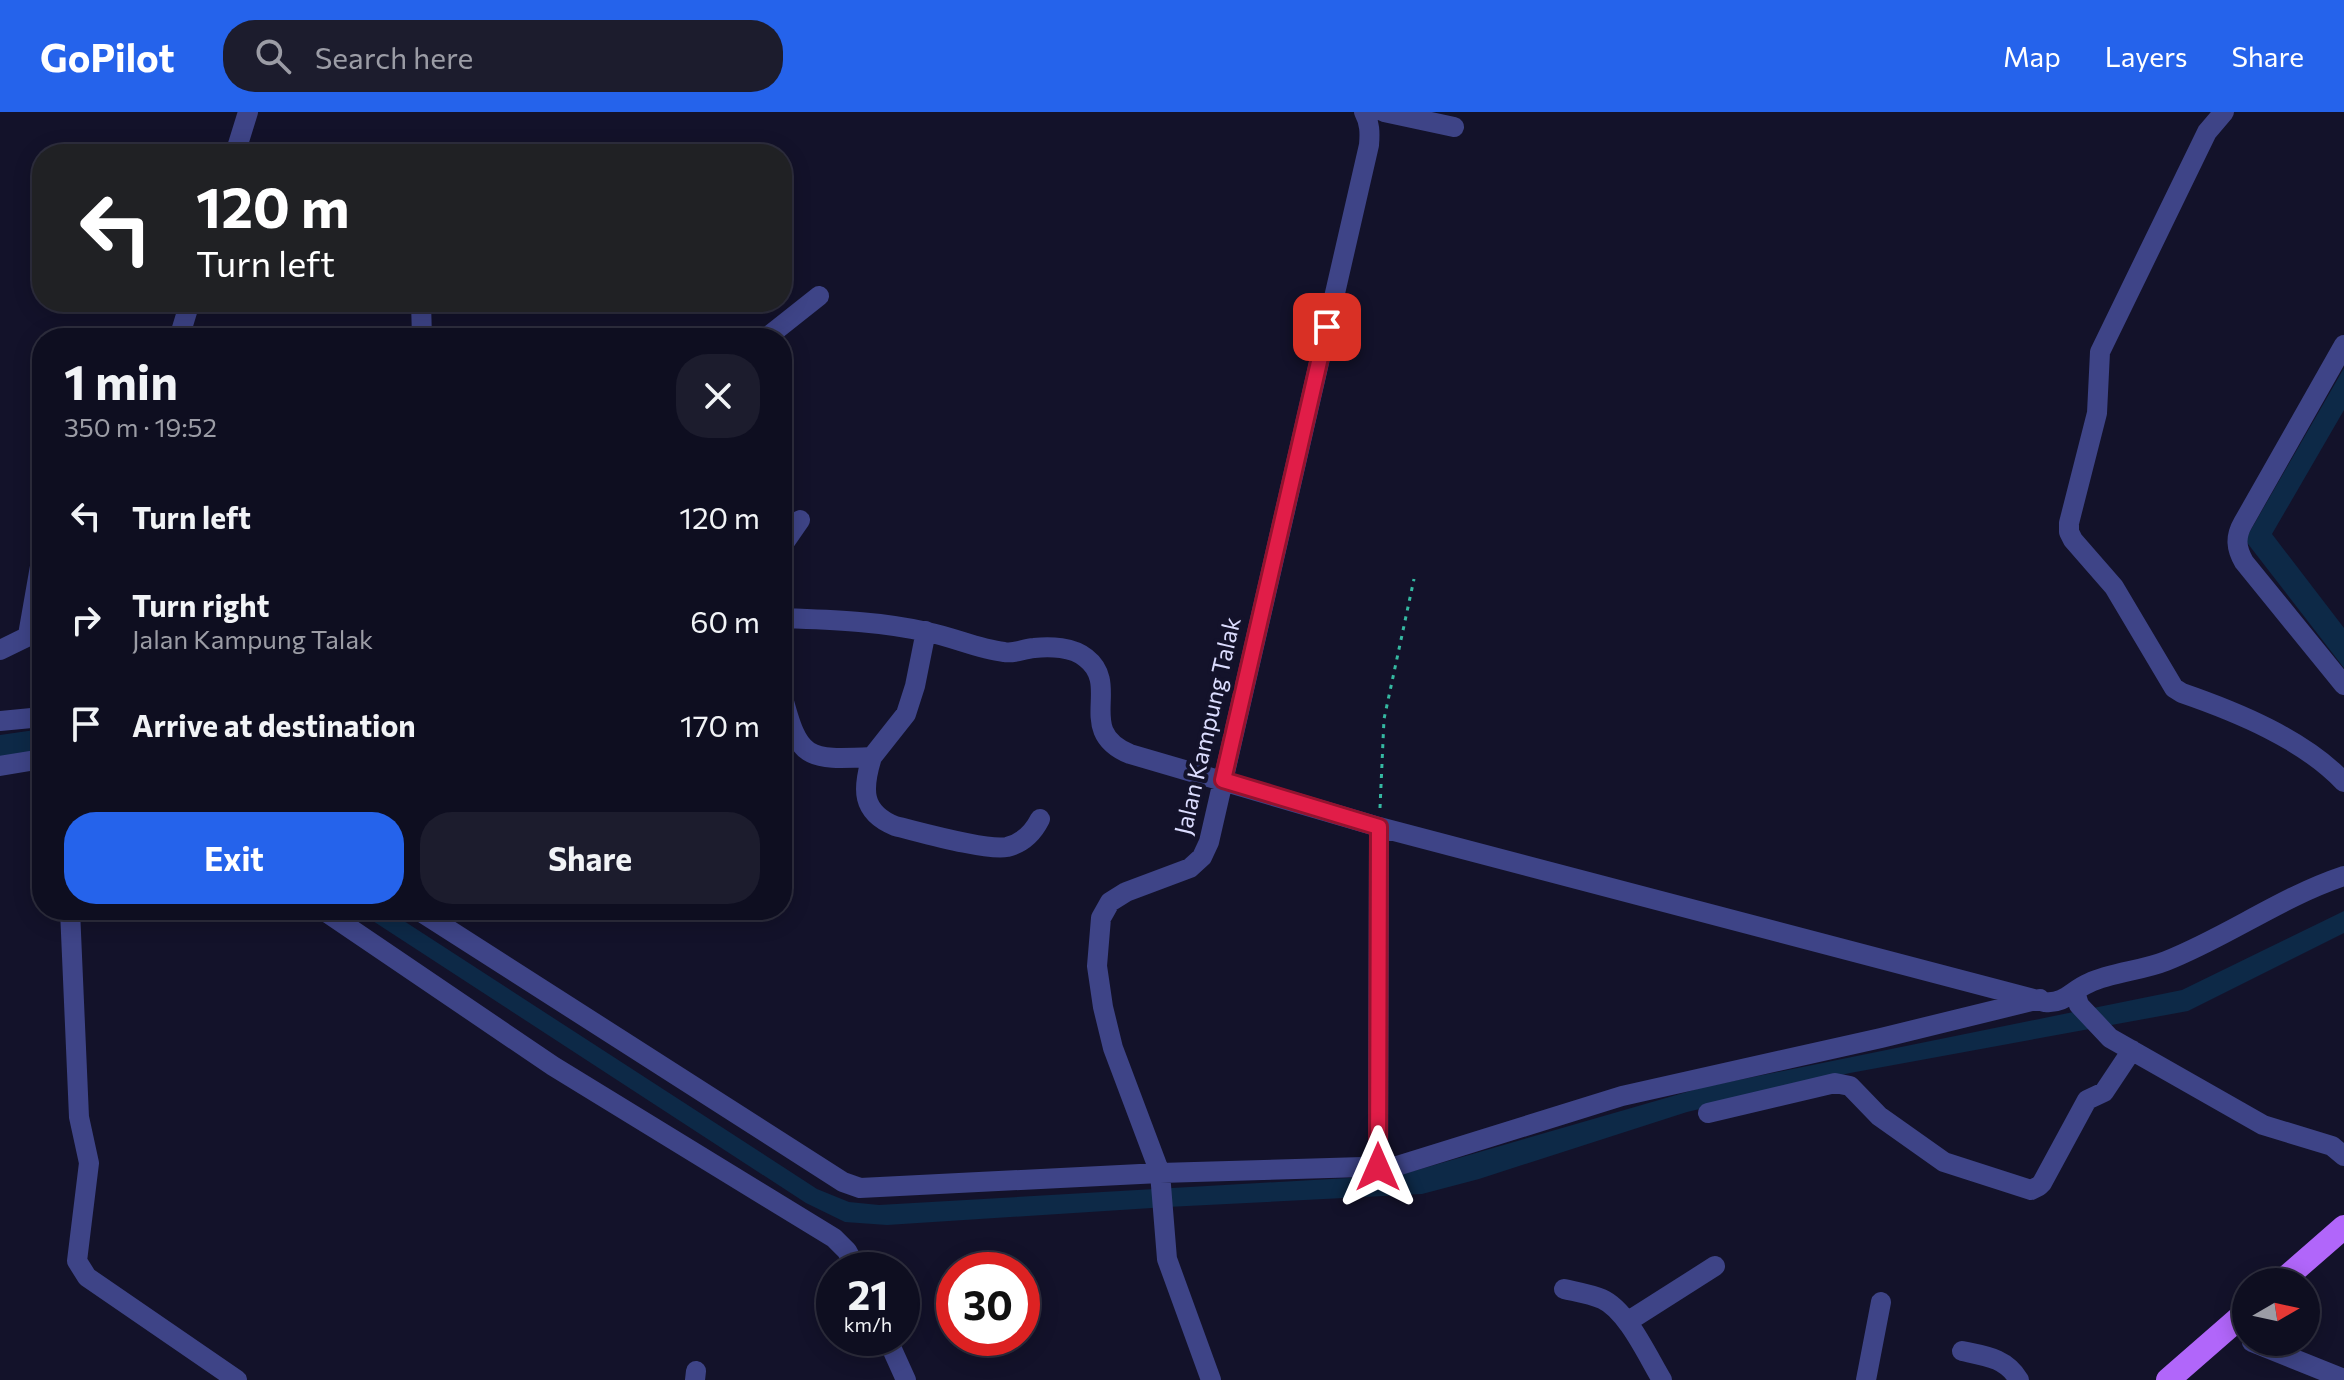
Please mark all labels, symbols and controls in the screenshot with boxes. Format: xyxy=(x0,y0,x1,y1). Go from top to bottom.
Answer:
search box xyxy=(223,20,783,92)
text: GoPilot xyxy=(40,33,175,80)
icon: search xyxy=(251,34,295,78)
text: Search here xyxy=(315,38,473,75)
text: Map xyxy=(2003,39,2061,73)
text: Layers xyxy=(2105,39,2187,73)
text: Share xyxy=(2231,39,2304,73)
text: 120 m xyxy=(196,171,350,240)
icon: left xyxy=(64,176,168,280)
text: Turn left xyxy=(196,240,335,284)
pin xyxy=(1293,293,1361,361)
icon: arrive xyxy=(1305,305,1349,349)
text: 1 min xyxy=(64,351,178,410)
button: close xyxy=(676,354,760,438)
text: 350 m · 19:52 xyxy=(64,411,217,442)
icon: left xyxy=(64,494,108,538)
text: Turn left xyxy=(132,498,251,535)
text: 120 m xyxy=(679,498,760,535)
text: Turn right xyxy=(132,586,269,623)
icon: right xyxy=(64,598,108,642)
text: 60 m xyxy=(690,602,760,639)
street label: Jalan Kampung Talak xyxy=(1167,614,1246,837)
text: Jalan Kampung Talak xyxy=(132,623,373,654)
icon: arrive xyxy=(64,702,108,746)
text: Arrive at destination xyxy=(132,706,416,743)
text: 170 m xyxy=(680,706,760,743)
button: Exit xyxy=(64,812,404,904)
button: Share xyxy=(420,812,760,904)
position arrow xyxy=(1336,1125,1420,1209)
speed limit sign: 30 xyxy=(936,1252,1040,1356)
north arrow xyxy=(2232,1268,2320,1356)
map controls xyxy=(2232,1268,2320,1356)
text: 21 xyxy=(848,1269,888,1318)
text: km/h xyxy=(844,1312,892,1336)

